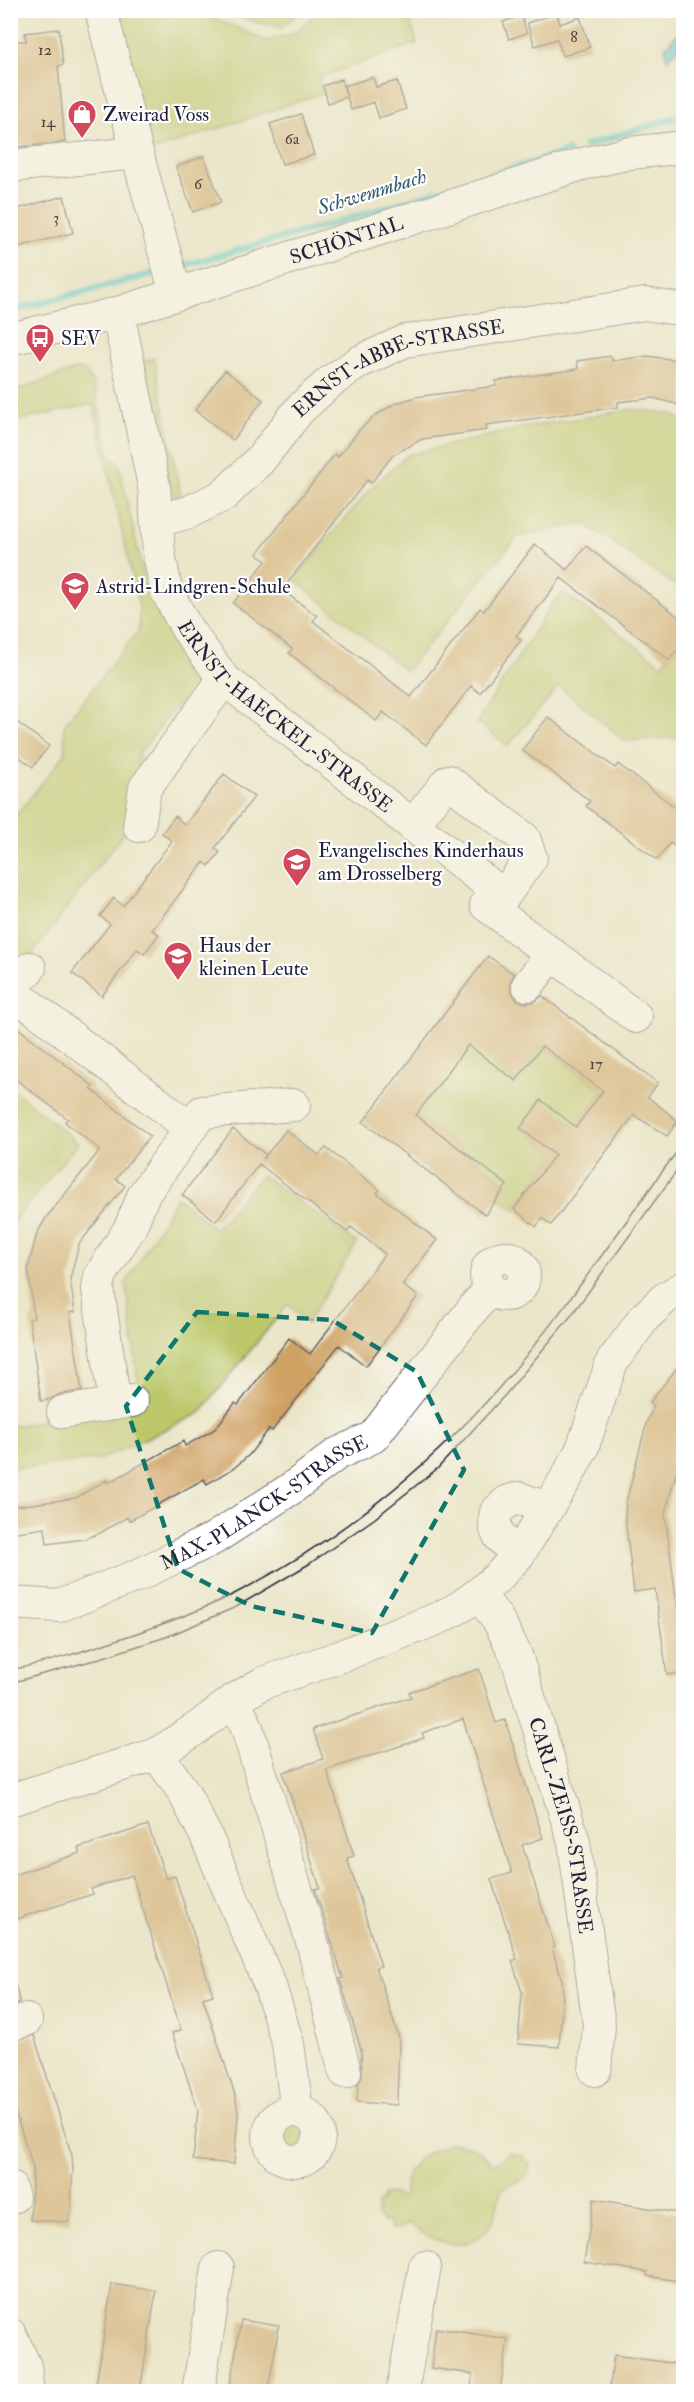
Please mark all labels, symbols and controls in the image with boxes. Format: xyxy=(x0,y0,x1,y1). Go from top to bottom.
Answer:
house number: 8 xyxy=(570,27,578,47)
house number: 12 xyxy=(38,40,52,60)
shop icon: Zweirad Voss xyxy=(66,98,98,140)
place label: Zweirad Voss xyxy=(103,102,209,127)
house number: 14 xyxy=(41,112,57,132)
house number: 6a xyxy=(285,129,300,149)
water label: Schwemmbach xyxy=(313,163,430,222)
house number: 6 xyxy=(194,174,203,194)
house number: 3 xyxy=(53,208,59,228)
street label: SCHÖNTAL xyxy=(287,210,407,270)
street label: ERNST-ABBE-STRASSE xyxy=(287,313,506,423)
bus stop icon: SEV xyxy=(24,322,56,364)
place label: SEV xyxy=(61,326,101,351)
school or university icon: Astrid-Lindgren-Schule xyxy=(59,570,91,612)
place label: Astrid-Lindgren-Schule xyxy=(95,574,291,599)
street label: ERNST-HAECKEL-STRASSE xyxy=(172,616,398,818)
place label: Evangelisches Kinderhaus am Drosselberg xyxy=(318,838,524,886)
school or university icon: Evangelisches Kinderhaus am Drosselberg xyxy=(281,846,313,888)
place label: Haus der kleinen Leute xyxy=(199,933,308,981)
school or university icon: Haus der kleinen Leute xyxy=(162,940,194,982)
house number: 17 xyxy=(589,1054,603,1074)
street label: MAX-PLANCK-STRASSE xyxy=(156,1429,372,1575)
street label: CARL-ZEISS-STRASSE xyxy=(523,1714,599,1935)

